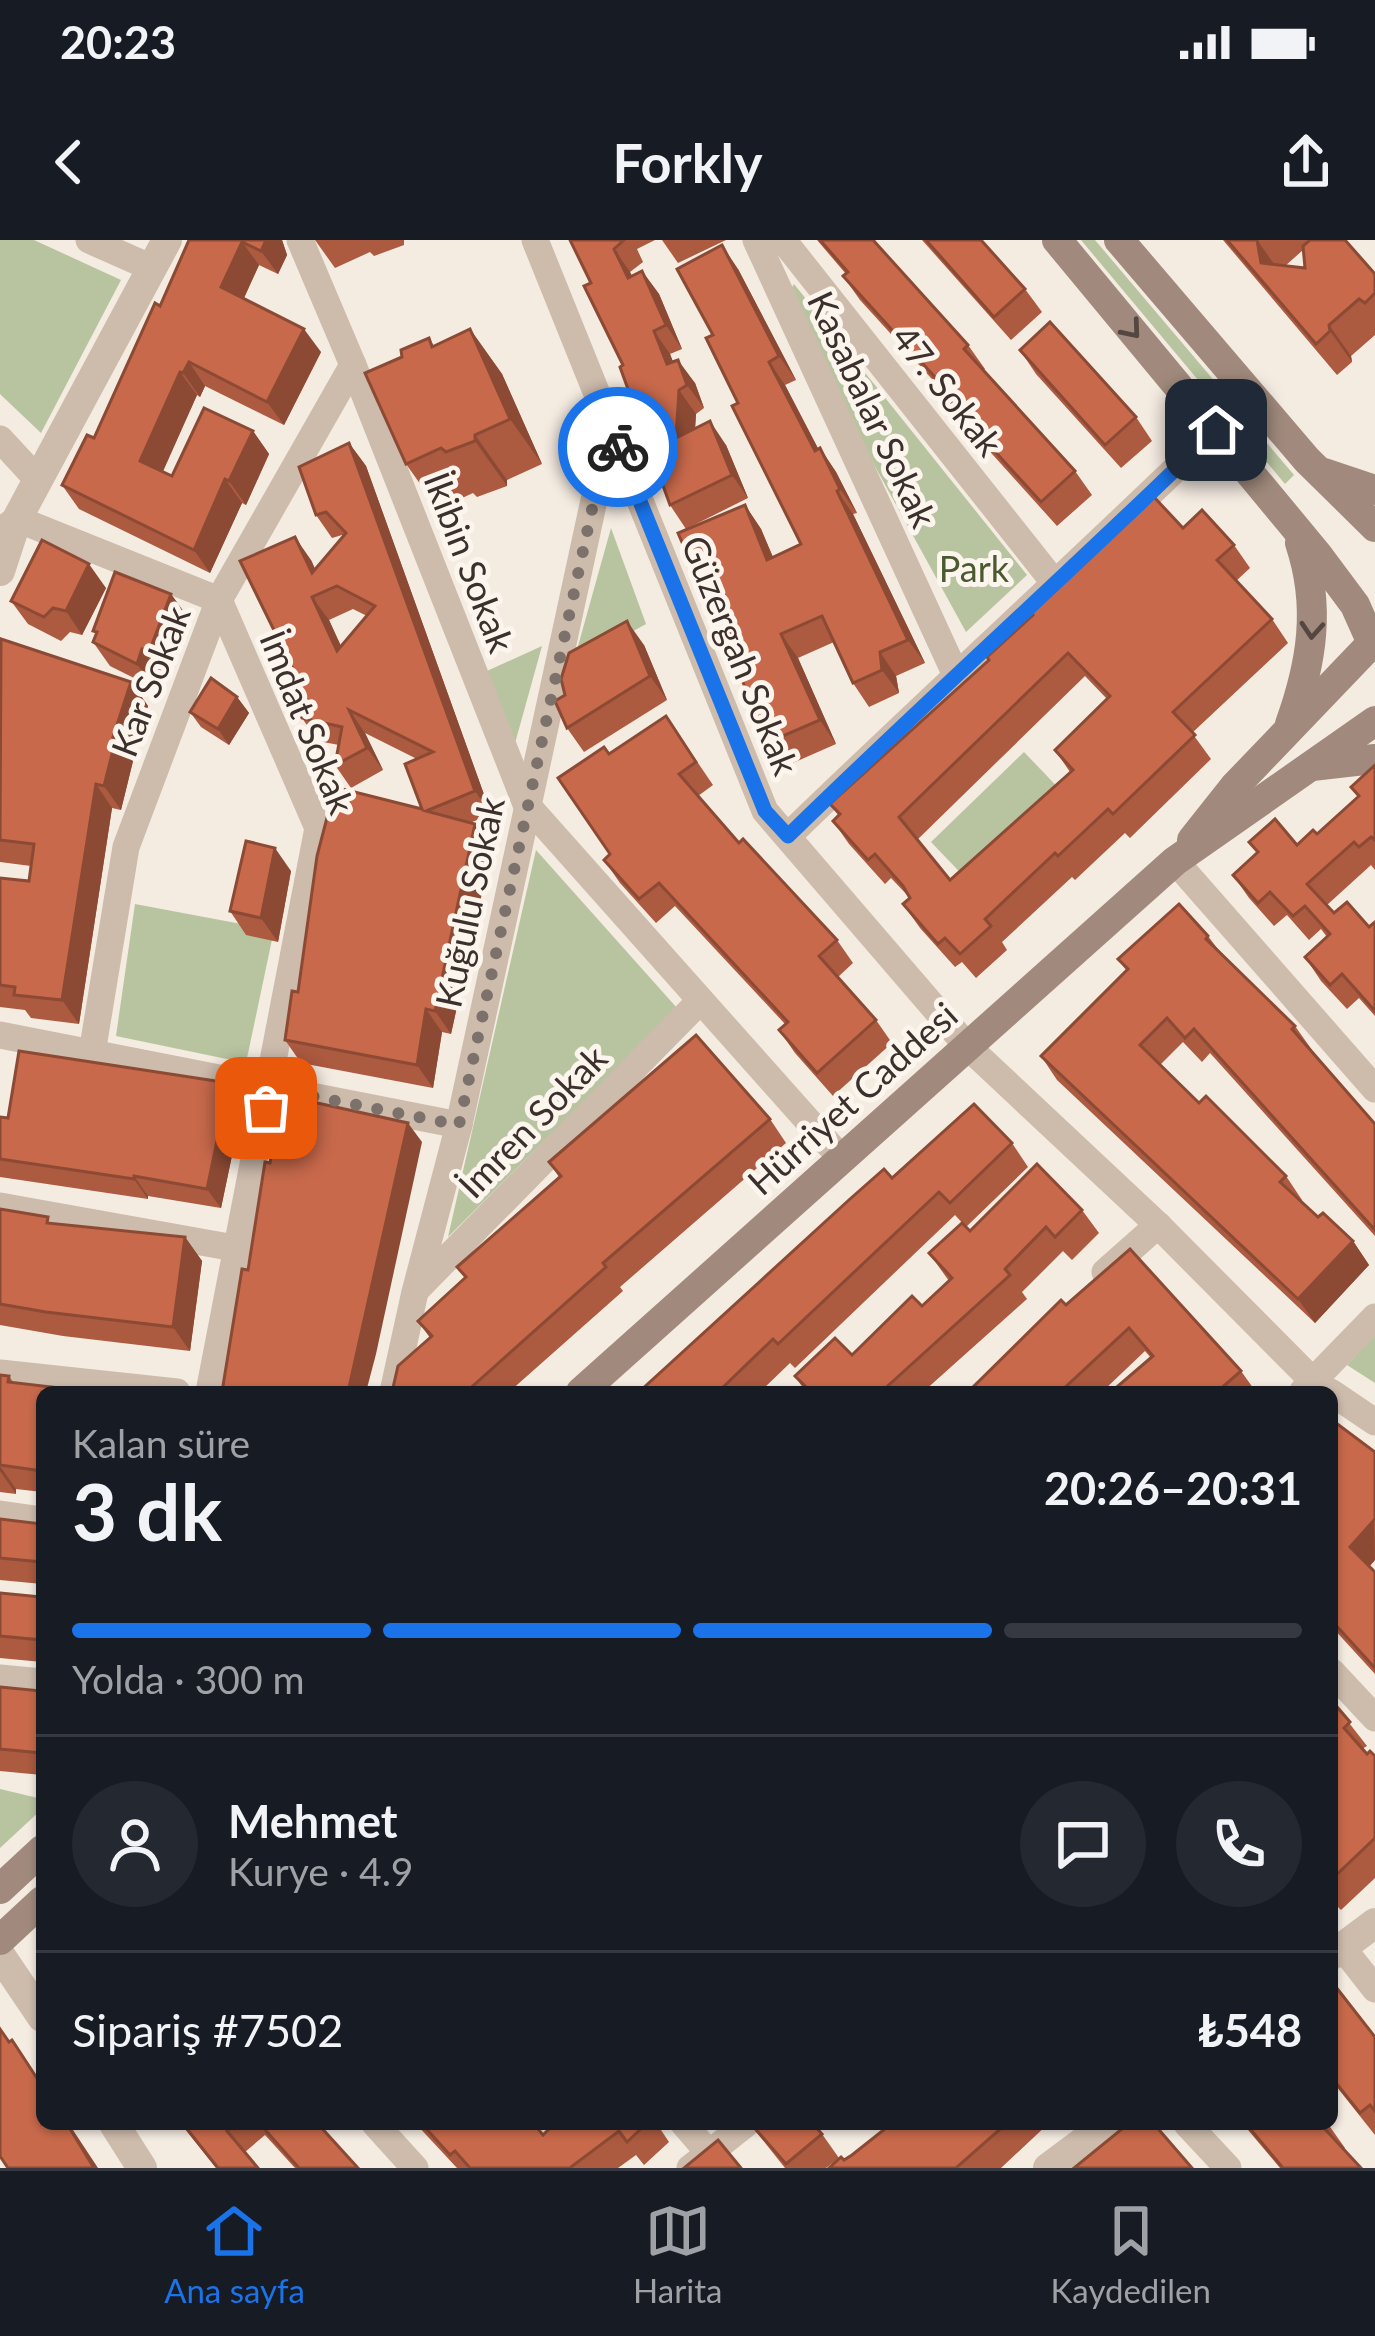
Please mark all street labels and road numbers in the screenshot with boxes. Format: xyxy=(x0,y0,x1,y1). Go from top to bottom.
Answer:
street label: Kasabalar Sokak xyxy=(799,284,947,535)
street label: 47. Sokak xyxy=(883,316,1013,465)
street label: İkibin Sokak xyxy=(416,466,525,659)
street label: Güzergah Sokak xyxy=(673,529,809,782)
street label: Kar Sokak xyxy=(101,599,199,762)
street label: İmdat Sokak xyxy=(251,624,365,821)
street label: Kuğulu Sokak xyxy=(425,792,513,1011)
street label: Hürriyet Caddesi xyxy=(738,992,966,1204)
street label: İmren Sokak xyxy=(449,1035,616,1206)

